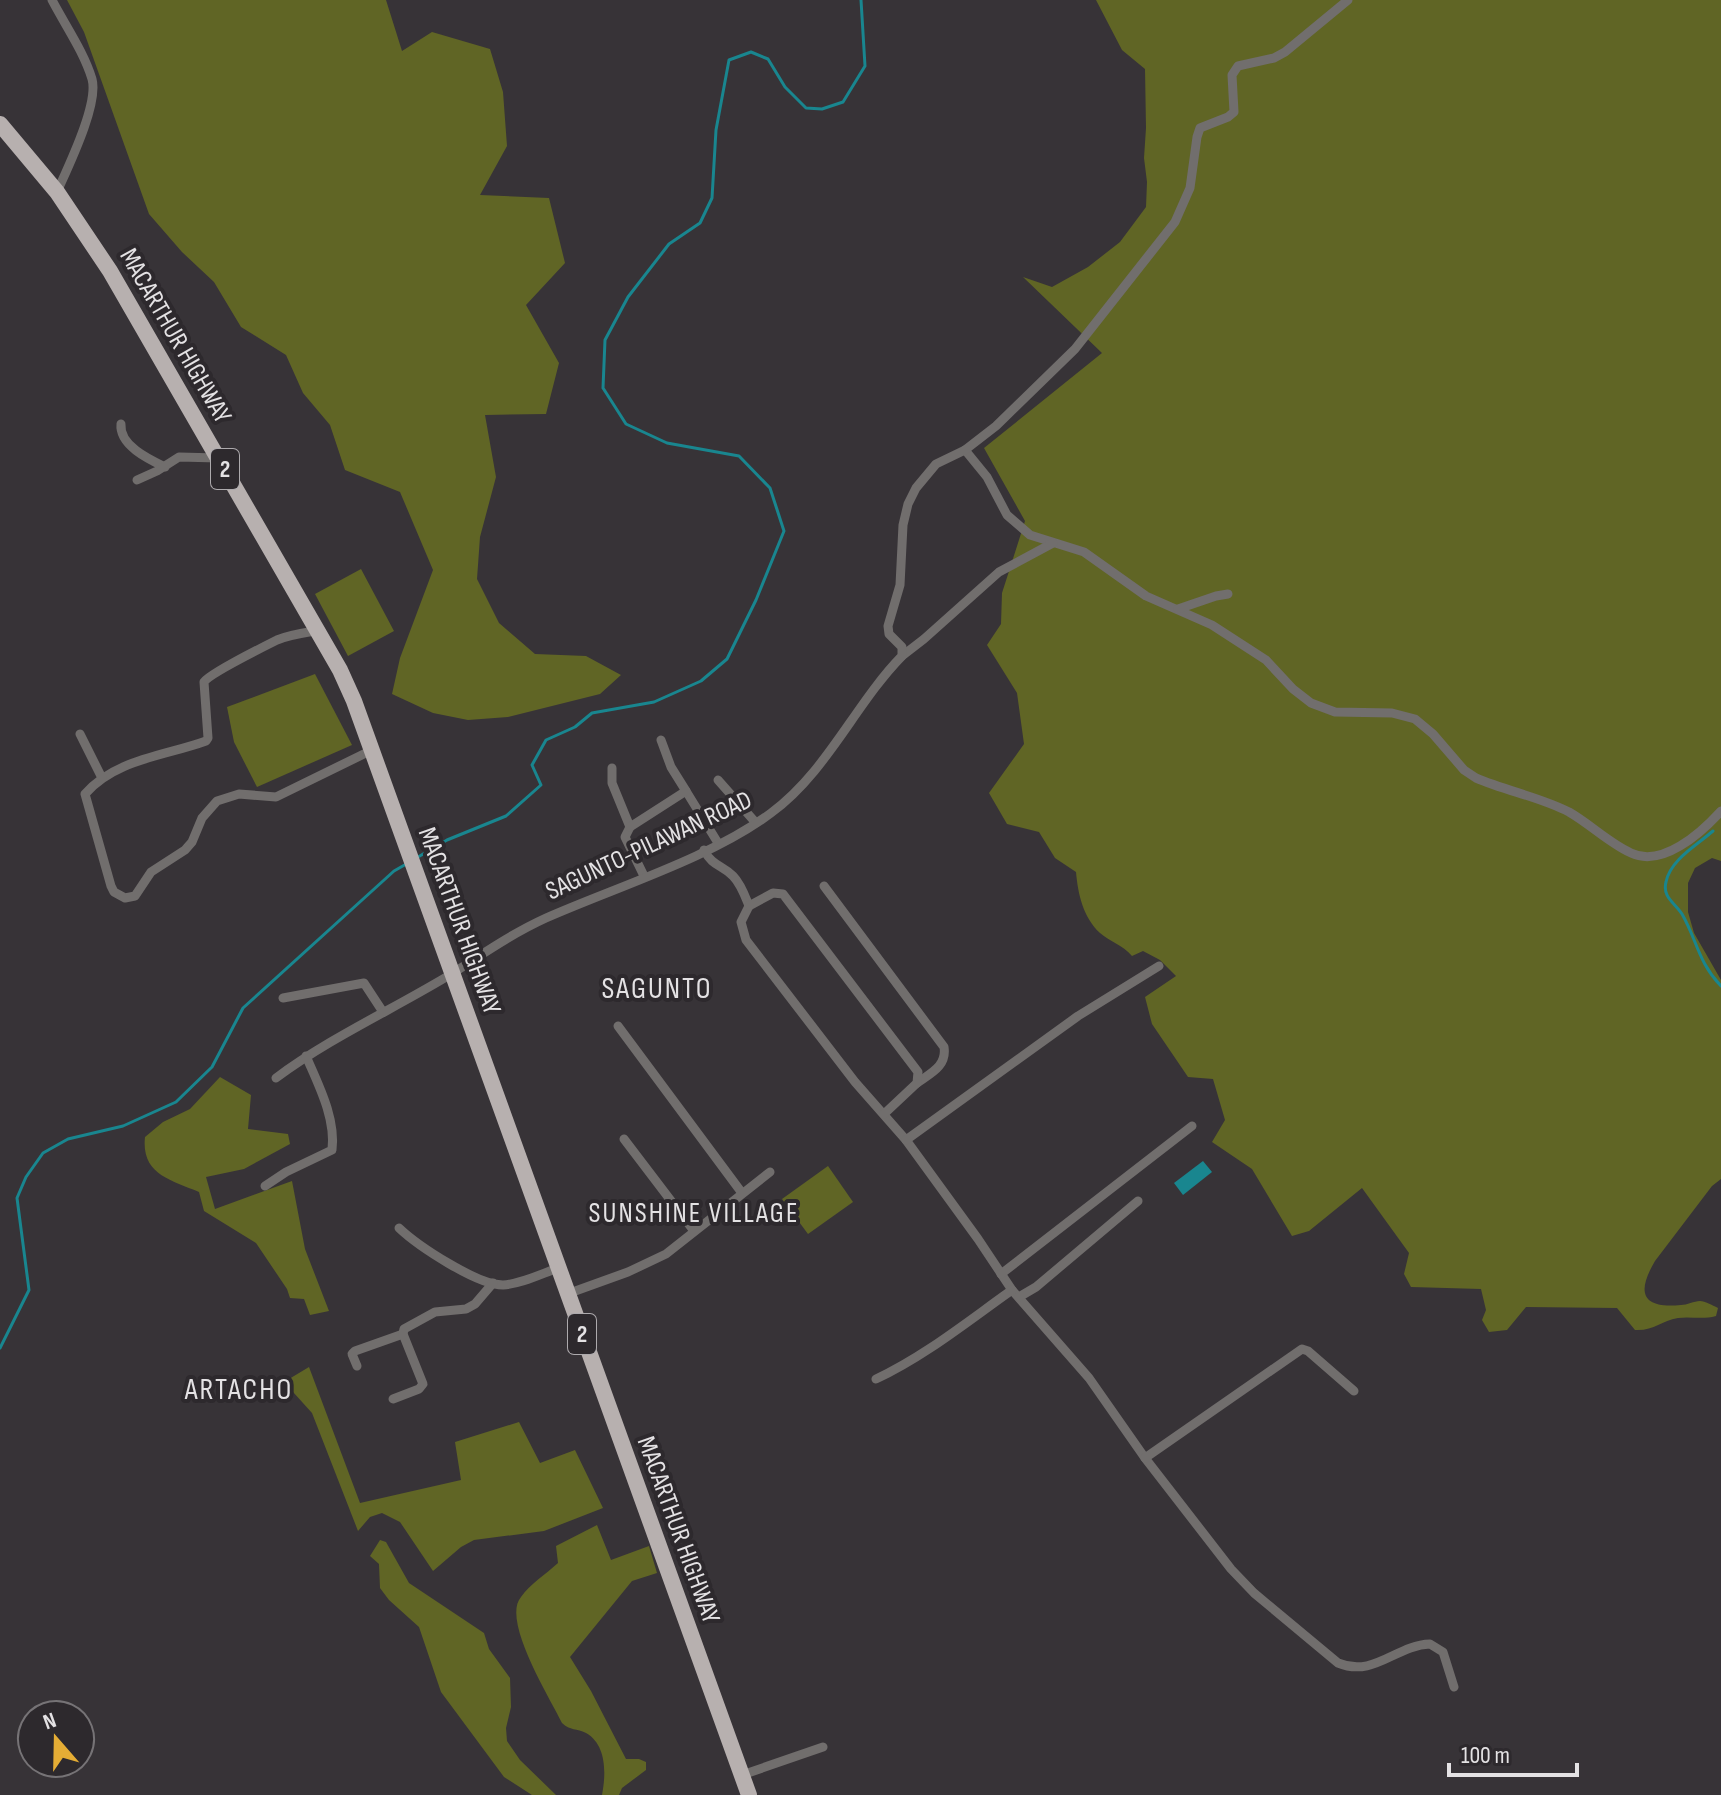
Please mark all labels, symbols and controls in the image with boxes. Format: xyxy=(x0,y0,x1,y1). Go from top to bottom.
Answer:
street label: MACARTHUR HIGHWAY xyxy=(112,243,238,429)
road number: 2 xyxy=(211,449,239,489)
street label: SAGUNTO-PILAWAN ROAD xyxy=(541,785,757,907)
street label: MACARTHUR HIGHWAY xyxy=(411,823,507,1019)
district label: SAGUNTO xyxy=(601,971,713,1007)
district label: SUNSHINE VILLAGE xyxy=(589,1197,799,1230)
road number: 2 xyxy=(568,1314,596,1354)
district label: ARTACHO xyxy=(184,1372,293,1408)
street label: MACARTHUR HIGHWAY xyxy=(630,1432,726,1628)
north arrow xyxy=(16,1699,96,1779)
text: N xyxy=(40,1707,60,1736)
scale bar xyxy=(1449,1727,1577,1777)
text: 100 m xyxy=(1461,1741,1510,1770)

